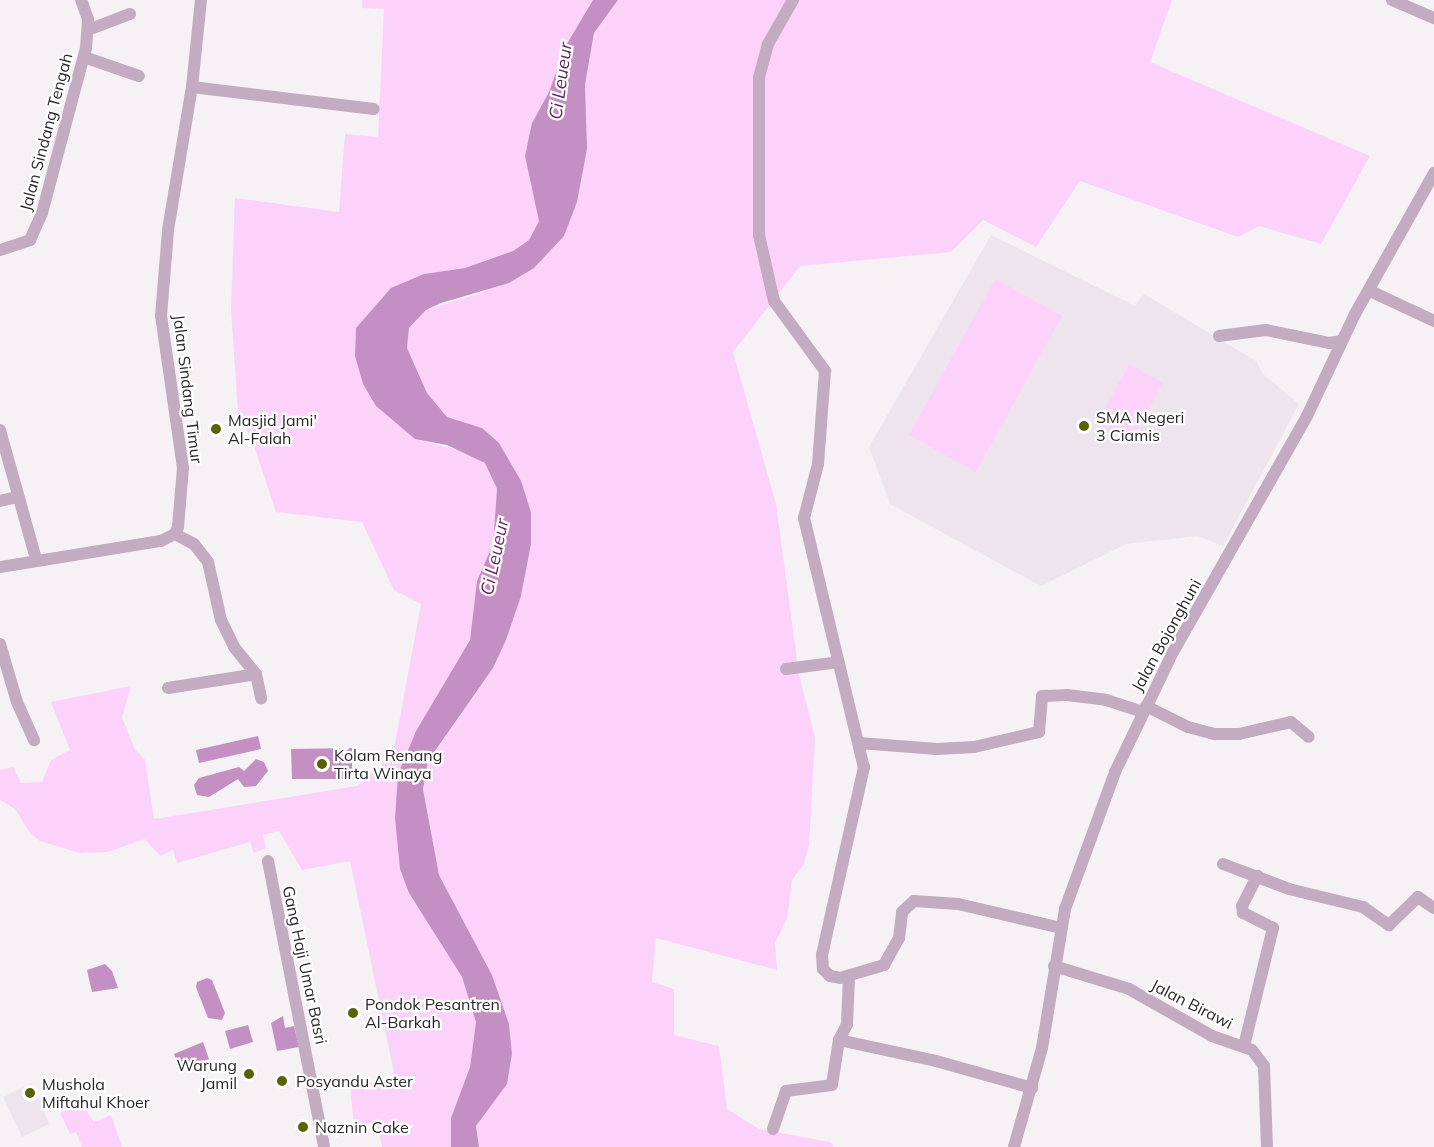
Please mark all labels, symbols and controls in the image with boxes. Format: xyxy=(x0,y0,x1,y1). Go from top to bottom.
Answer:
water label: Ci Leueur xyxy=(545,41,577,121)
street label: Jalan Sindang Tengah xyxy=(16,51,76,213)
street label: Jalan Sindang Timur xyxy=(169,313,207,465)
place label: SMA Negeri 3 Ciamis xyxy=(1096,407,1184,445)
place label: Masjid Jami' Al-Falah xyxy=(228,410,317,448)
marker: SMA Negeri 3 Ciamis xyxy=(1077,419,1091,433)
marker: Masjid Jami' Al-Falah xyxy=(209,422,223,436)
water label: Ci Leueur xyxy=(476,517,514,597)
street label: Jalan Bojonghuni xyxy=(1127,575,1205,695)
place label: Kolam Renang Tirta Winaya xyxy=(334,745,442,783)
marker: Kolam Renang Tirta Winaya xyxy=(315,757,329,771)
street label: Gang Haji Umar Basri xyxy=(279,884,331,1046)
street label: Jalan Birawi xyxy=(1148,975,1236,1033)
place label: Pondok Pesantren Al-Barkah xyxy=(365,994,500,1032)
marker: Pondok Pesantren Al-Barkah xyxy=(346,1006,360,1020)
place label: Warung Jamil xyxy=(176,1055,237,1093)
marker: Warung Jamil xyxy=(242,1067,256,1081)
place label: Posyandu Aster xyxy=(296,1071,413,1091)
marker: Posyandu Aster xyxy=(273,1072,291,1090)
place label: Mushola Miftahul Khoer xyxy=(42,1074,150,1112)
marker: Mushola Miftahul Khoer xyxy=(23,1086,37,1100)
place label: Naznin Cake xyxy=(315,1117,409,1137)
marker: Naznin Cake xyxy=(296,1120,310,1134)

